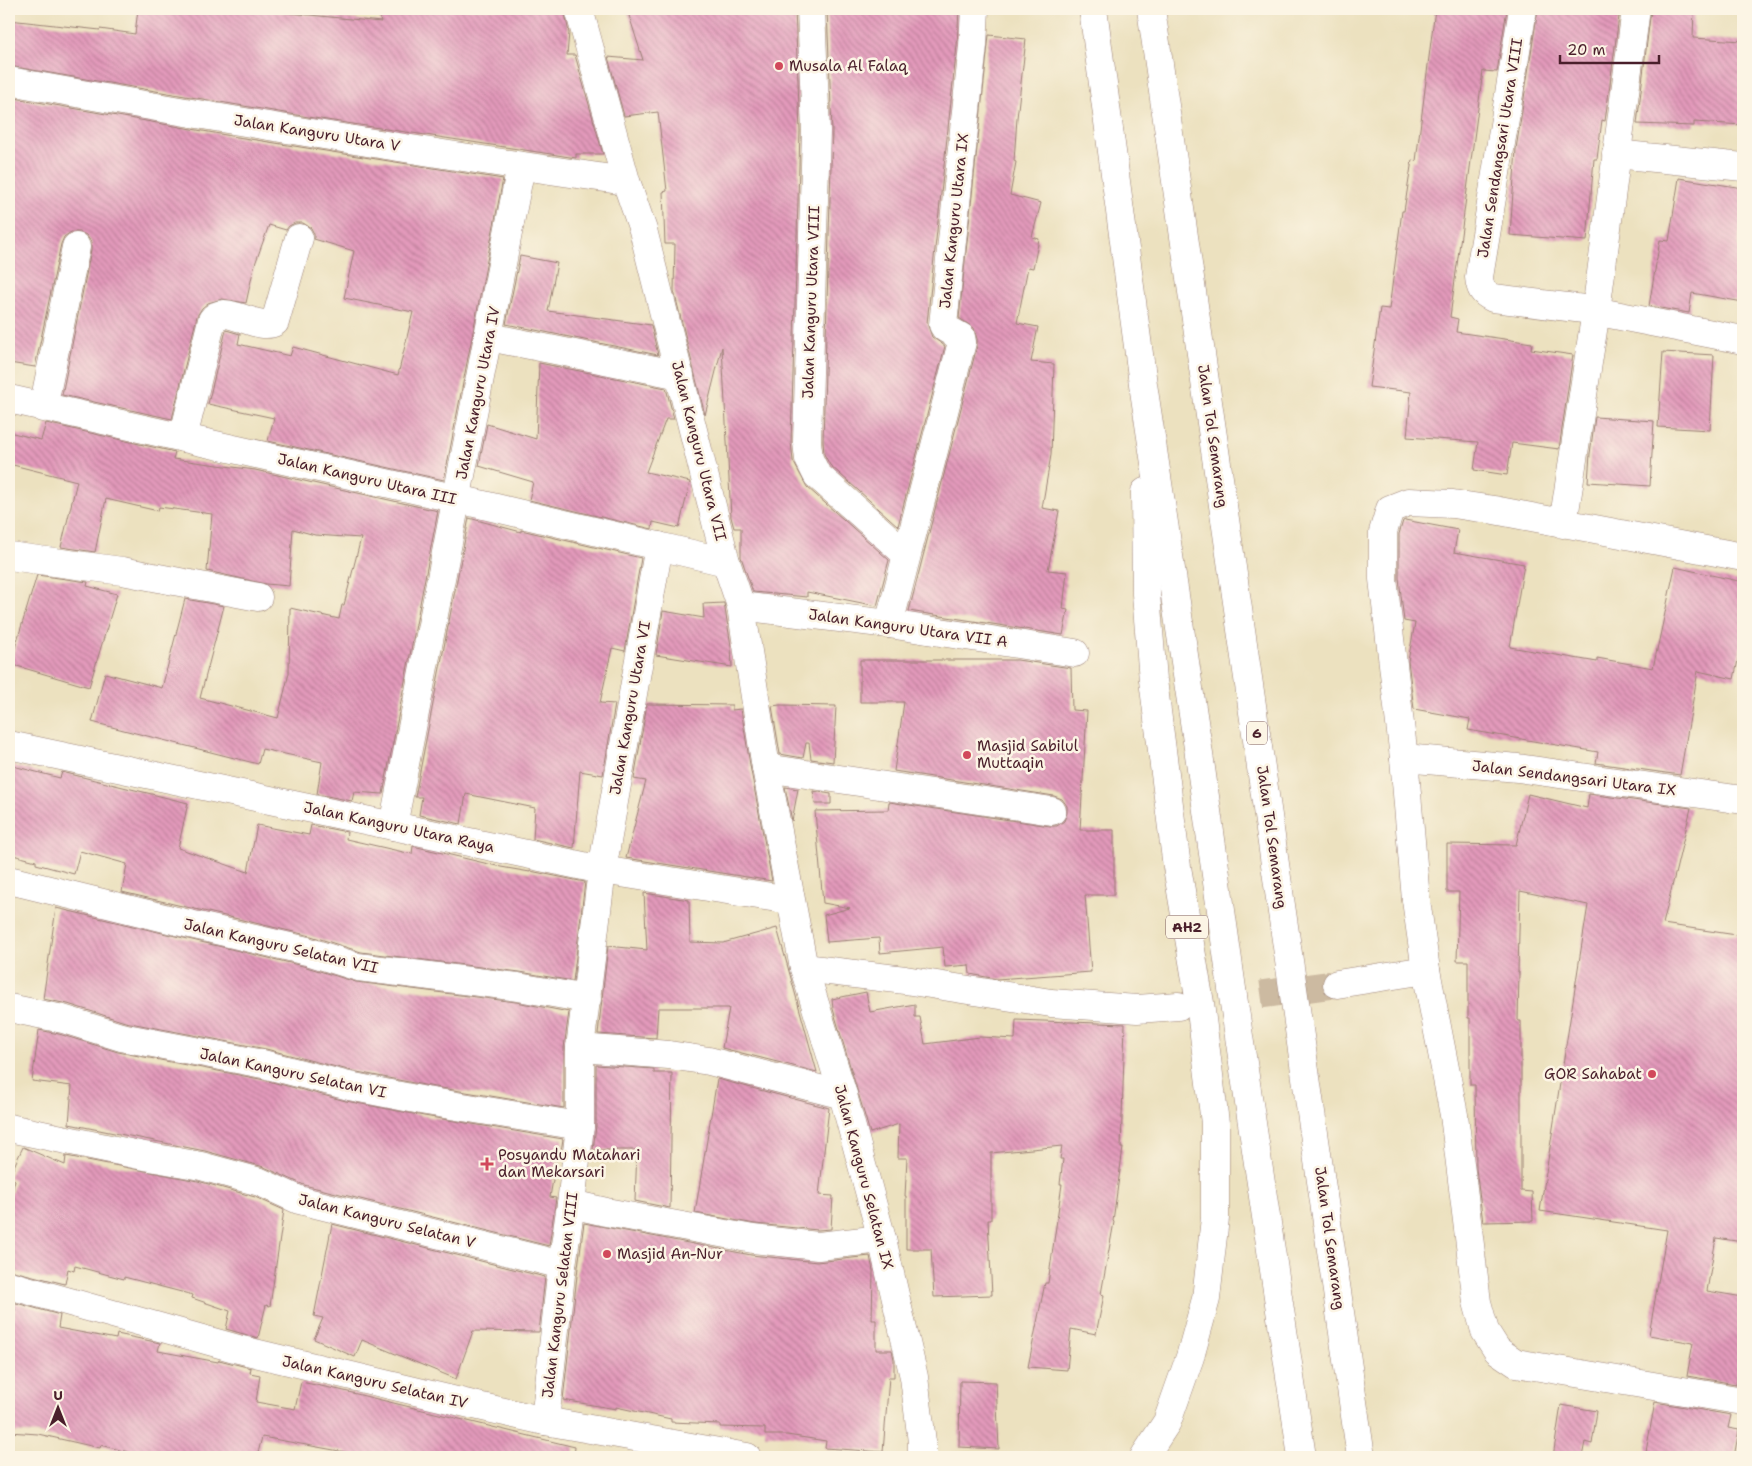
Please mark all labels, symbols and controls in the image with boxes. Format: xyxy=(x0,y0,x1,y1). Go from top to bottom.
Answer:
scale bar xyxy=(1560,32,1658,64)
street label: Jalan Sendangsari Utara VIII xyxy=(1473,37,1527,259)
text: 20 m xyxy=(1567,40,1606,60)
place label: Musala Al Falaq xyxy=(789,56,908,76)
marker: Musala Al Falaq xyxy=(773,60,785,72)
street label: Jalan Kanguru Utara V xyxy=(233,110,401,156)
street label: Jalan Kanguru Utara IX xyxy=(935,132,973,310)
street label: Jalan Kanguru Utara VIII xyxy=(798,205,824,399)
street label: Jalan Kanguru Utara IV xyxy=(451,305,505,481)
street label: Jalan Kanguru Utara VII xyxy=(667,359,731,543)
street label: Jalan Tol Semarang xyxy=(1193,363,1233,509)
street label: Jalan Kanguru Utara III xyxy=(276,449,458,509)
street label: Jalan Kanguru Utara VII A xyxy=(807,604,1009,652)
street label: Jalan Kanguru Utara VI xyxy=(605,620,655,796)
road number: 6 xyxy=(1247,721,1267,744)
place label: Masjid Sabilul Muttaqin xyxy=(977,736,1079,773)
marker: Masjid Sabilul Muttaqin xyxy=(961,749,973,761)
street label: Jalan Sendangsari Utara IX xyxy=(1471,756,1677,800)
street label: Jalan Tol Semarang xyxy=(1252,764,1292,910)
street label: Jalan Kanguru Utara Raya xyxy=(302,797,497,857)
street label: Jalan Kanguru Selatan VII xyxy=(182,914,380,978)
road number: AH2 xyxy=(1166,916,1208,939)
street label: Jalan Kanguru Selatan VI xyxy=(198,1043,388,1103)
place label: GOR Sahabat xyxy=(1544,1064,1642,1084)
marker: GOR Sahabat xyxy=(1646,1068,1658,1080)
street label: Jalan Kanguru Selatan IX xyxy=(830,1083,898,1272)
place label: Posyandu Matahari dan Mekarsari xyxy=(498,1145,640,1182)
marker: Posyandu Matahari dan Mekarsari xyxy=(480,1157,494,1171)
street label: Jalan Tol Semarang xyxy=(1310,1165,1350,1311)
street label: Jalan Kanguru Selatan V xyxy=(296,1189,478,1253)
street label: Jalan Kanguru Selatan VIII xyxy=(537,1191,583,1399)
place label: Masjid An-Nur xyxy=(617,1244,723,1264)
marker: Masjid An-Nur xyxy=(601,1248,613,1260)
street label: Jalan Kanguru Selatan IV xyxy=(280,1351,470,1413)
north arrow xyxy=(32,1384,82,1434)
text: U xyxy=(53,1386,63,1404)

